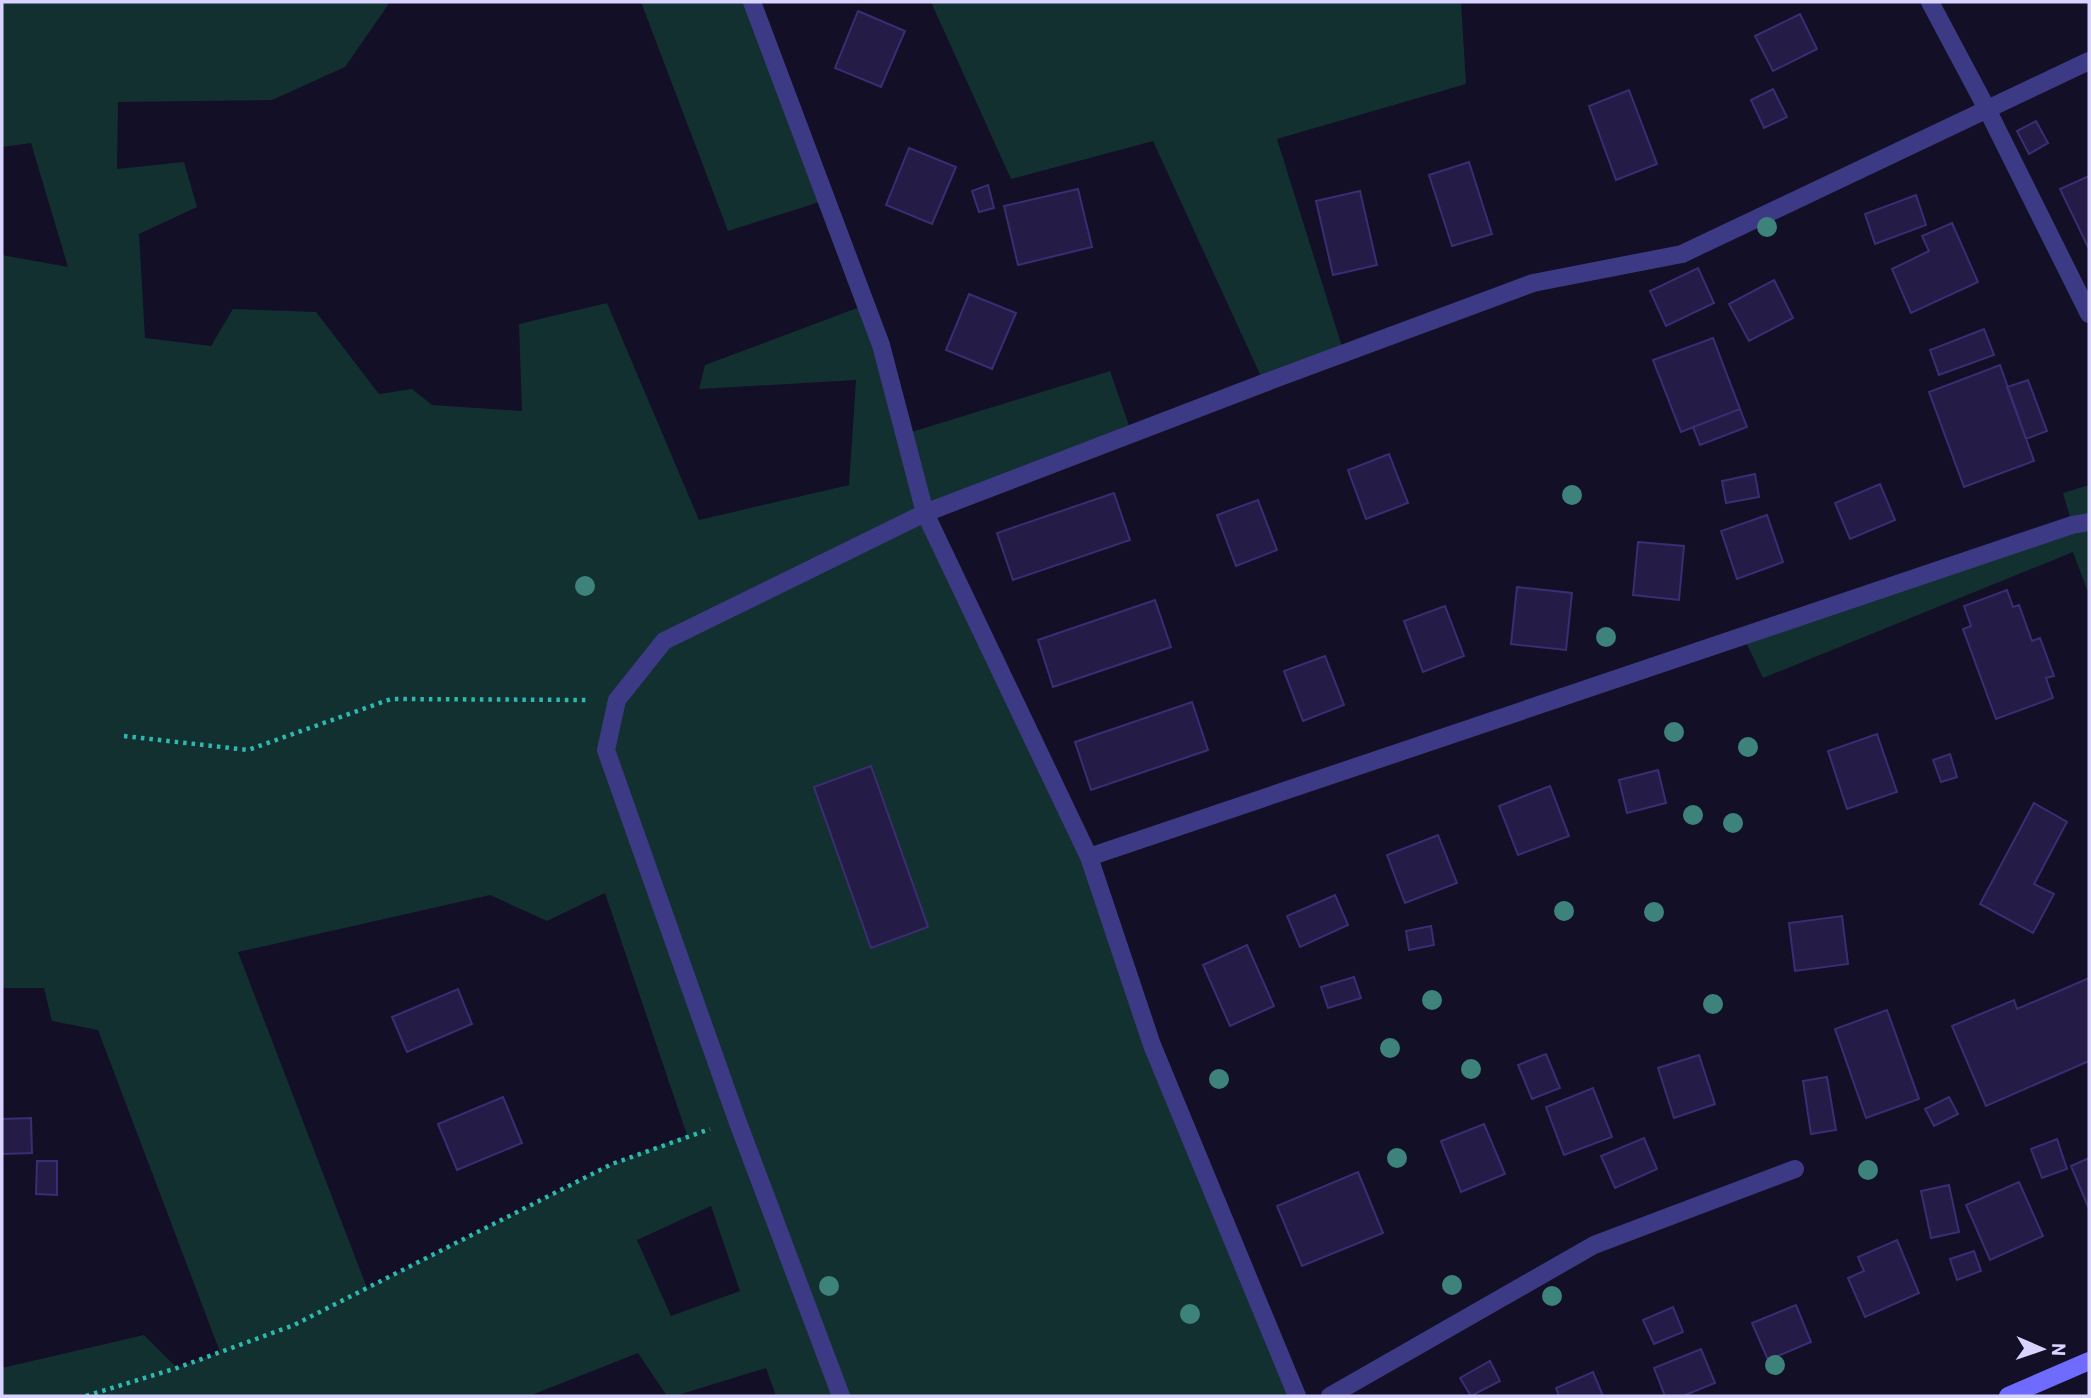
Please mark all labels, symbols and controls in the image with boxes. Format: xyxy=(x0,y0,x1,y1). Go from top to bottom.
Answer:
north arrow xyxy=(2007,1314,2077,1384)
text: N xyxy=(2048,1343,2071,1356)

